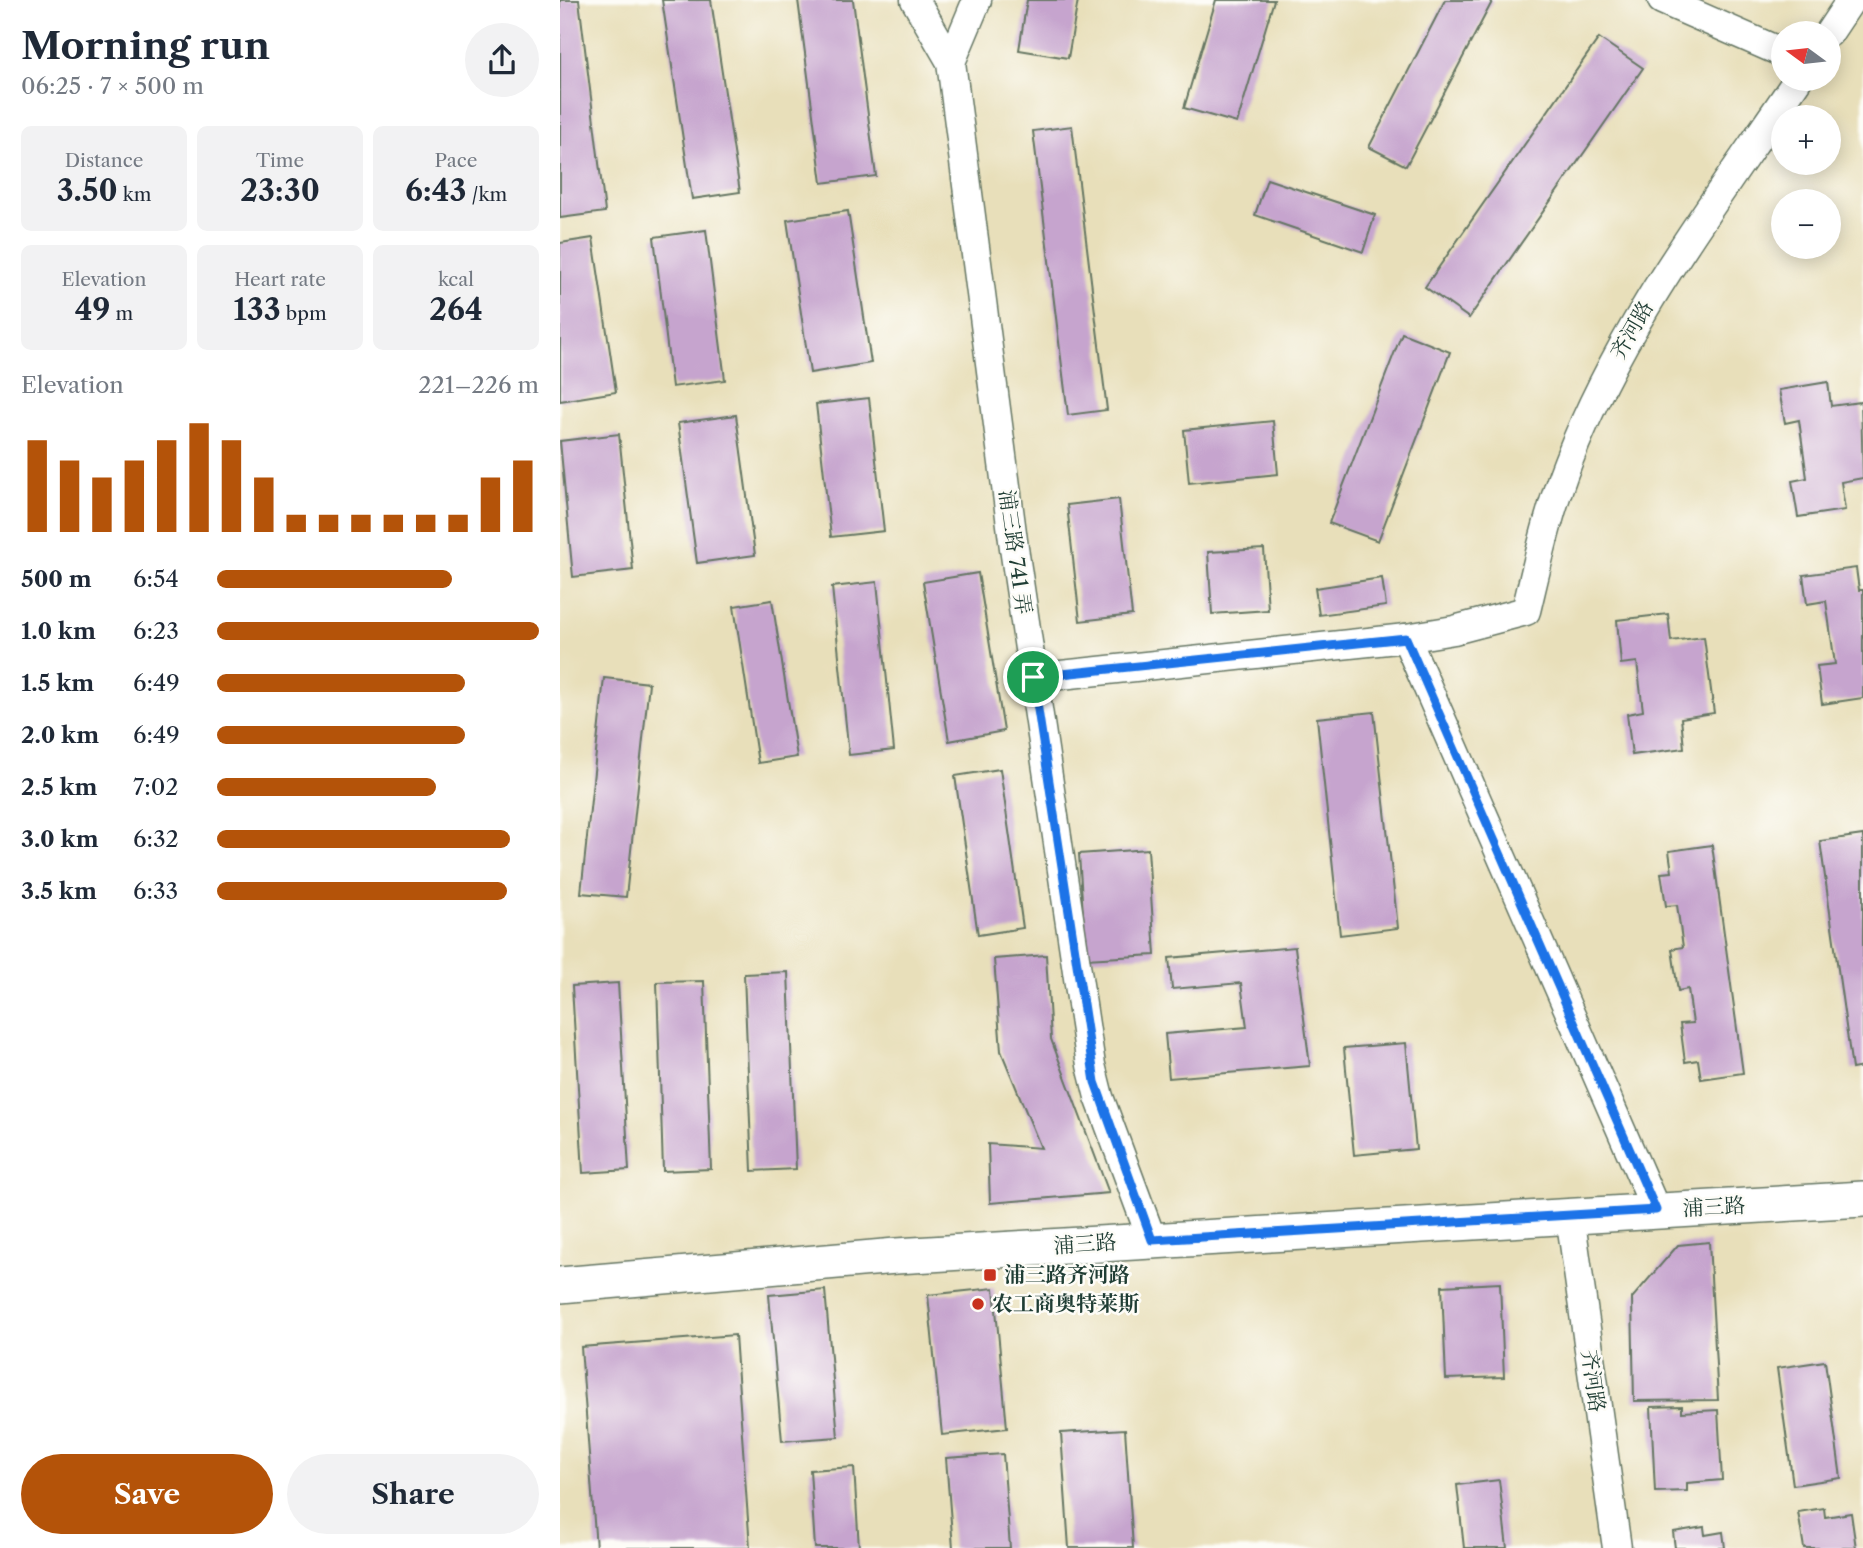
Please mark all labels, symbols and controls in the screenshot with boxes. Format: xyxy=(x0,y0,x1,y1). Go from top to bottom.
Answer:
north arrow xyxy=(1771,21,1841,91)
map controls xyxy=(1771,21,1841,259)
text: Morning run xyxy=(21,22,270,69)
button: share xyxy=(465,23,539,97)
text: 06:25 · 7 × 500 m xyxy=(21,72,204,100)
button: + xyxy=(1771,105,1841,175)
text: Distance xyxy=(65,149,143,172)
text: Time xyxy=(256,149,304,172)
text: Pace xyxy=(435,149,477,172)
text: 3.50 xyxy=(57,172,118,209)
text: 23:30 xyxy=(240,172,320,209)
text: 6:43 xyxy=(405,172,466,209)
text: km xyxy=(118,183,151,206)
text: /km xyxy=(466,183,507,206)
button: − xyxy=(1771,189,1841,259)
text: Elevation xyxy=(62,268,146,291)
text: Heart rate xyxy=(234,268,326,291)
text: kcal xyxy=(438,268,474,291)
text: 49 xyxy=(75,291,110,328)
text: 133 xyxy=(233,291,281,328)
text: 264 xyxy=(429,291,483,328)
street label: 齐河路 xyxy=(1605,296,1658,363)
text: m xyxy=(110,302,133,325)
text: bpm xyxy=(281,302,327,325)
text: Elevation xyxy=(21,371,124,399)
text: 221–226 m xyxy=(418,371,539,399)
street label: 浦三路 741 弄 xyxy=(994,488,1037,616)
text: 500 m xyxy=(21,565,92,593)
text: 6:54 xyxy=(133,565,179,593)
text: 1.0 km xyxy=(21,617,96,645)
text: 6:23 xyxy=(133,617,179,645)
pin xyxy=(1003,647,1063,707)
icon: arrive xyxy=(1014,658,1052,696)
text: 1.5 km xyxy=(21,669,94,697)
text: 6:49 xyxy=(133,669,180,697)
text: 2.0 km xyxy=(21,721,99,749)
text: 6:49 xyxy=(133,721,180,749)
text: 2.5 km xyxy=(21,773,97,801)
text: 7:02 xyxy=(133,773,179,801)
text: 3.0 km xyxy=(21,825,99,853)
text: 6:32 xyxy=(133,825,179,853)
text: 3.5 km xyxy=(21,877,97,905)
text: 6:33 xyxy=(133,877,178,905)
street label: 浦三路 xyxy=(1682,1192,1746,1221)
street label: 浦三路 xyxy=(1053,1229,1117,1258)
place label: 浦三路齐河路 xyxy=(1004,1262,1130,1287)
marker: 浦三路齐河路 xyxy=(982,1267,998,1283)
place label: 农工商奥特莱斯 xyxy=(992,1291,1139,1316)
marker: 农工商奥特莱斯 xyxy=(970,1296,986,1312)
street label: 齐河路 xyxy=(1577,1348,1610,1414)
button: Save xyxy=(21,1454,273,1534)
button: Share xyxy=(287,1454,539,1534)

